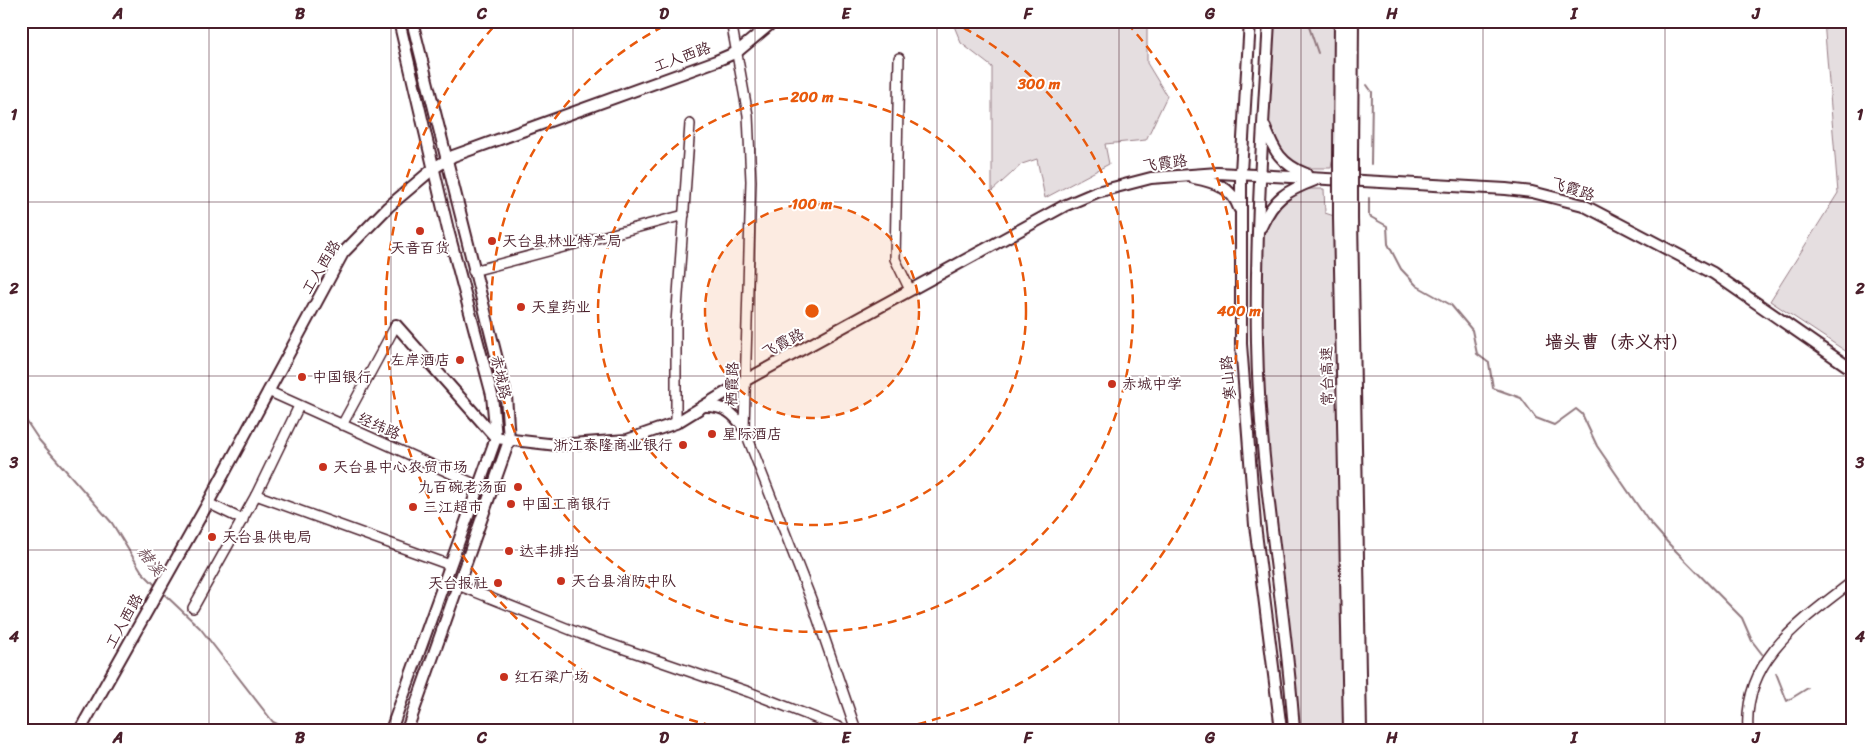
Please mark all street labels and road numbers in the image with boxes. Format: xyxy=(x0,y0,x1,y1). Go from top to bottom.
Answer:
street label: 工人西路 xyxy=(649,35,715,79)
street label: 飞霞路 xyxy=(1141,147,1189,179)
street label: 飞霞路 xyxy=(1548,170,1598,208)
street label: 工人西路 xyxy=(294,235,348,299)
street label: 飞霞路 xyxy=(757,321,809,365)
street label: 常台高速 xyxy=(1313,346,1341,406)
street label: 赤城路 xyxy=(483,352,519,402)
street label: 寒山路 xyxy=(1213,354,1243,402)
street label: 栖霞路 xyxy=(718,361,746,407)
street label: 经纬路 xyxy=(353,405,405,447)
street label: 工人西路 xyxy=(98,588,150,654)

